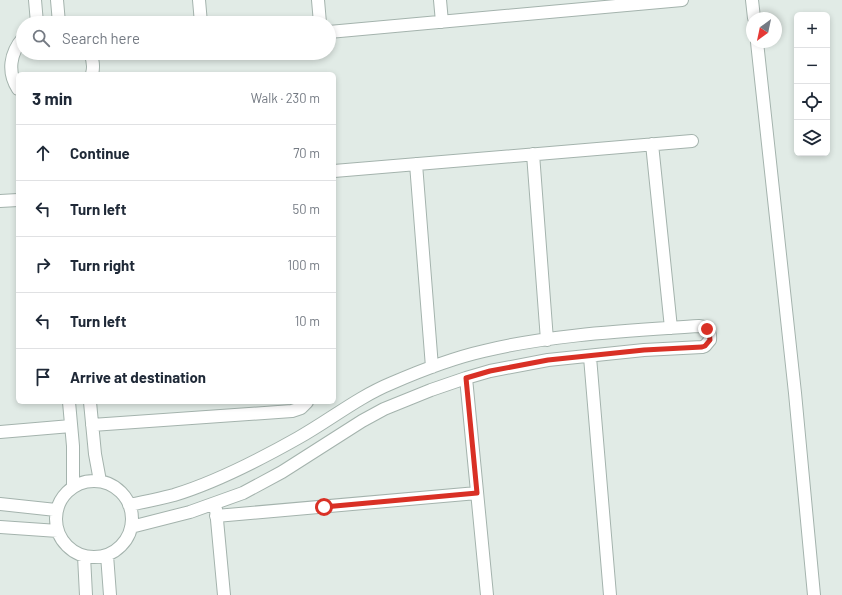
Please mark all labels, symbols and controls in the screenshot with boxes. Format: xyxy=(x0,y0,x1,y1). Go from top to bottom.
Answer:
north arrow xyxy=(746,12,782,48)
map controls xyxy=(794,12,830,156)
button: + xyxy=(794,12,830,48)
search box xyxy=(16,16,336,60)
icon: search xyxy=(30,27,52,49)
text: Search here xyxy=(62,29,140,47)
button: − xyxy=(794,48,830,84)
button: locate xyxy=(794,84,830,120)
text: 3 min xyxy=(32,88,72,108)
text: Walk · 230 m xyxy=(251,90,320,106)
button: layers xyxy=(794,120,830,156)
icon: ahead xyxy=(32,142,54,164)
text: Continue xyxy=(70,144,130,162)
text: 70 m xyxy=(293,145,320,161)
icon: left xyxy=(32,198,54,220)
text: Turn left xyxy=(70,200,126,218)
text: 50 m xyxy=(293,201,320,217)
icon: right xyxy=(32,254,54,276)
text: Turn right xyxy=(70,256,135,274)
text: 100 m xyxy=(287,257,320,273)
icon: left xyxy=(32,310,54,332)
text: Turn left xyxy=(70,312,126,330)
text: 10 m xyxy=(295,313,320,329)
route end xyxy=(698,320,716,338)
icon: arrive xyxy=(32,366,54,388)
text: Arrive at destination xyxy=(70,368,206,386)
route start xyxy=(315,498,333,516)

